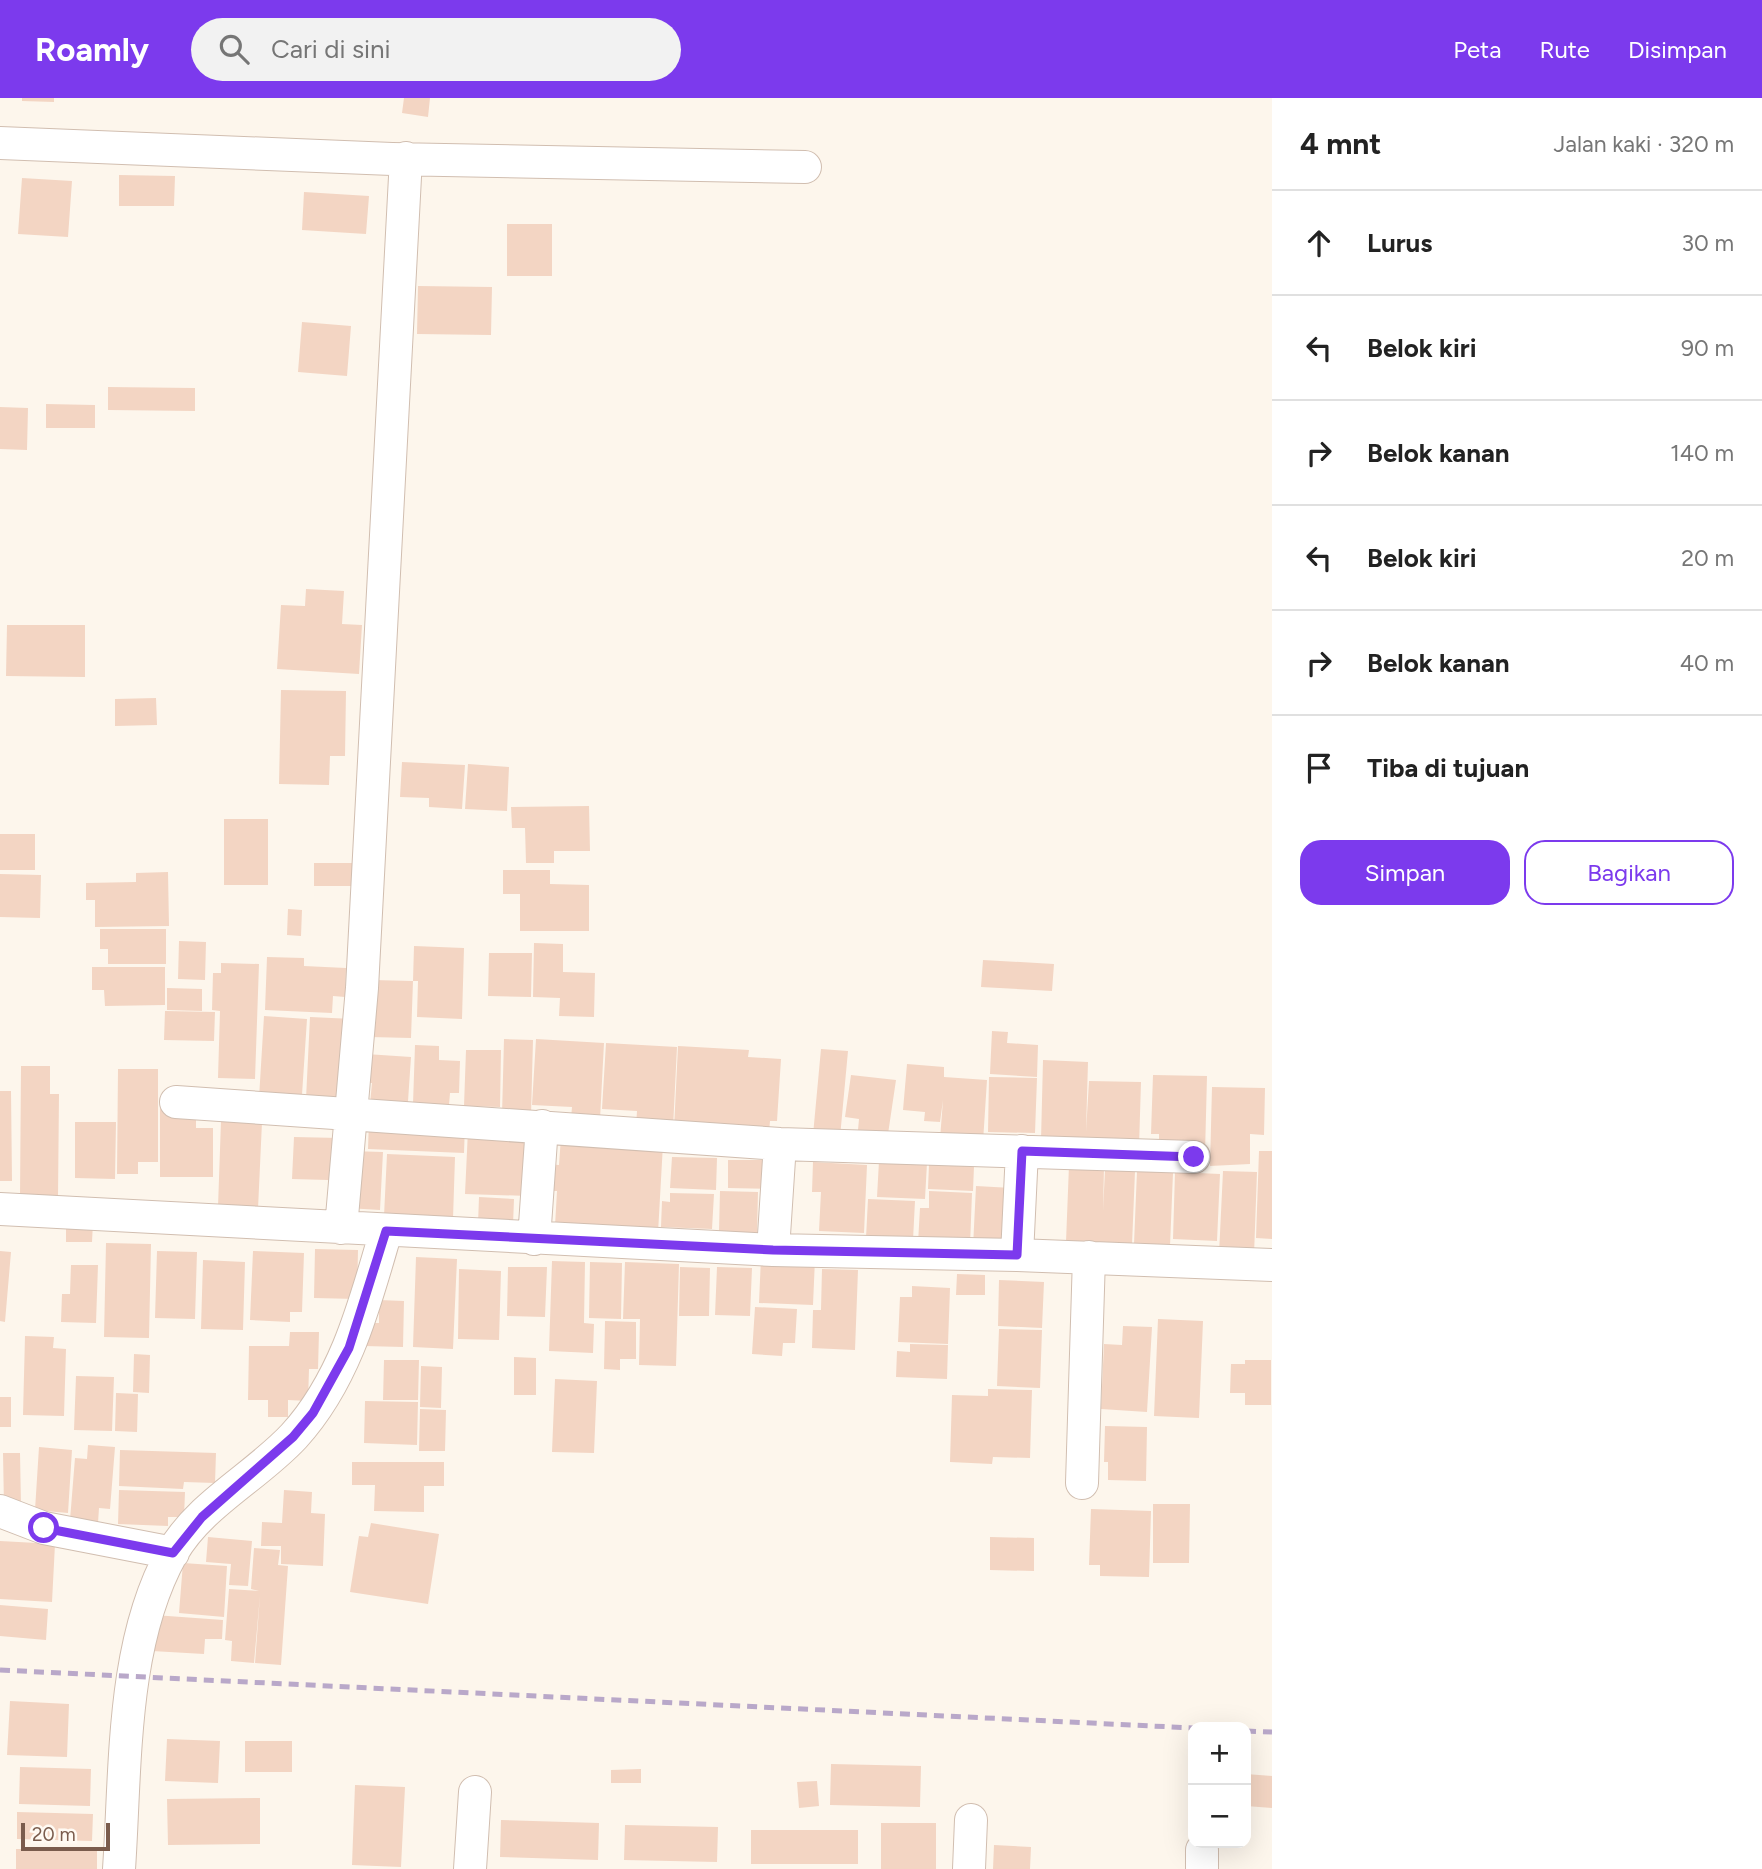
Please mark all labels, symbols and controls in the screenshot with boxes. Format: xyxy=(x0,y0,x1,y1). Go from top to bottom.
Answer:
search box xyxy=(191,18,681,81)
text: Roamly xyxy=(35,30,149,69)
icon: search xyxy=(215,30,253,68)
text: Cari di sini xyxy=(271,33,391,65)
text: Peta xyxy=(1453,35,1501,64)
text: Rute xyxy=(1539,35,1590,64)
text: Disimpan xyxy=(1628,35,1727,64)
text: 4 mnt xyxy=(1300,125,1381,162)
text: Jalan kaki · 320 m xyxy=(1553,130,1734,158)
icon: ahead xyxy=(1300,224,1338,262)
text: Lurus xyxy=(1367,227,1432,259)
text: 30 m xyxy=(1681,229,1734,257)
icon: left xyxy=(1300,329,1338,367)
text: Belok kiri xyxy=(1367,332,1476,364)
text: 90 m xyxy=(1681,334,1734,362)
icon: right xyxy=(1300,434,1338,472)
text: Belok kanan xyxy=(1367,437,1510,469)
text: 140 m xyxy=(1670,439,1734,467)
icon: left xyxy=(1300,539,1338,577)
text: Belok kiri xyxy=(1367,542,1476,574)
text: 20 m xyxy=(1681,544,1734,572)
icon: right xyxy=(1300,644,1338,682)
text: Belok kanan xyxy=(1367,647,1510,679)
text: 40 m xyxy=(1680,649,1734,677)
icon: arrive xyxy=(1300,749,1338,787)
text: Tiba di tujuan xyxy=(1367,752,1529,784)
button: Simpan xyxy=(1300,840,1510,905)
button: Bagikan xyxy=(1524,840,1734,905)
route end xyxy=(1178,1141,1209,1172)
route start xyxy=(28,1512,59,1543)
map controls xyxy=(1188,1722,1251,1848)
button: + xyxy=(1188,1722,1251,1785)
button: − xyxy=(1188,1785,1251,1848)
scale bar xyxy=(21,1820,110,1852)
text: 20 m xyxy=(32,1823,76,1846)

